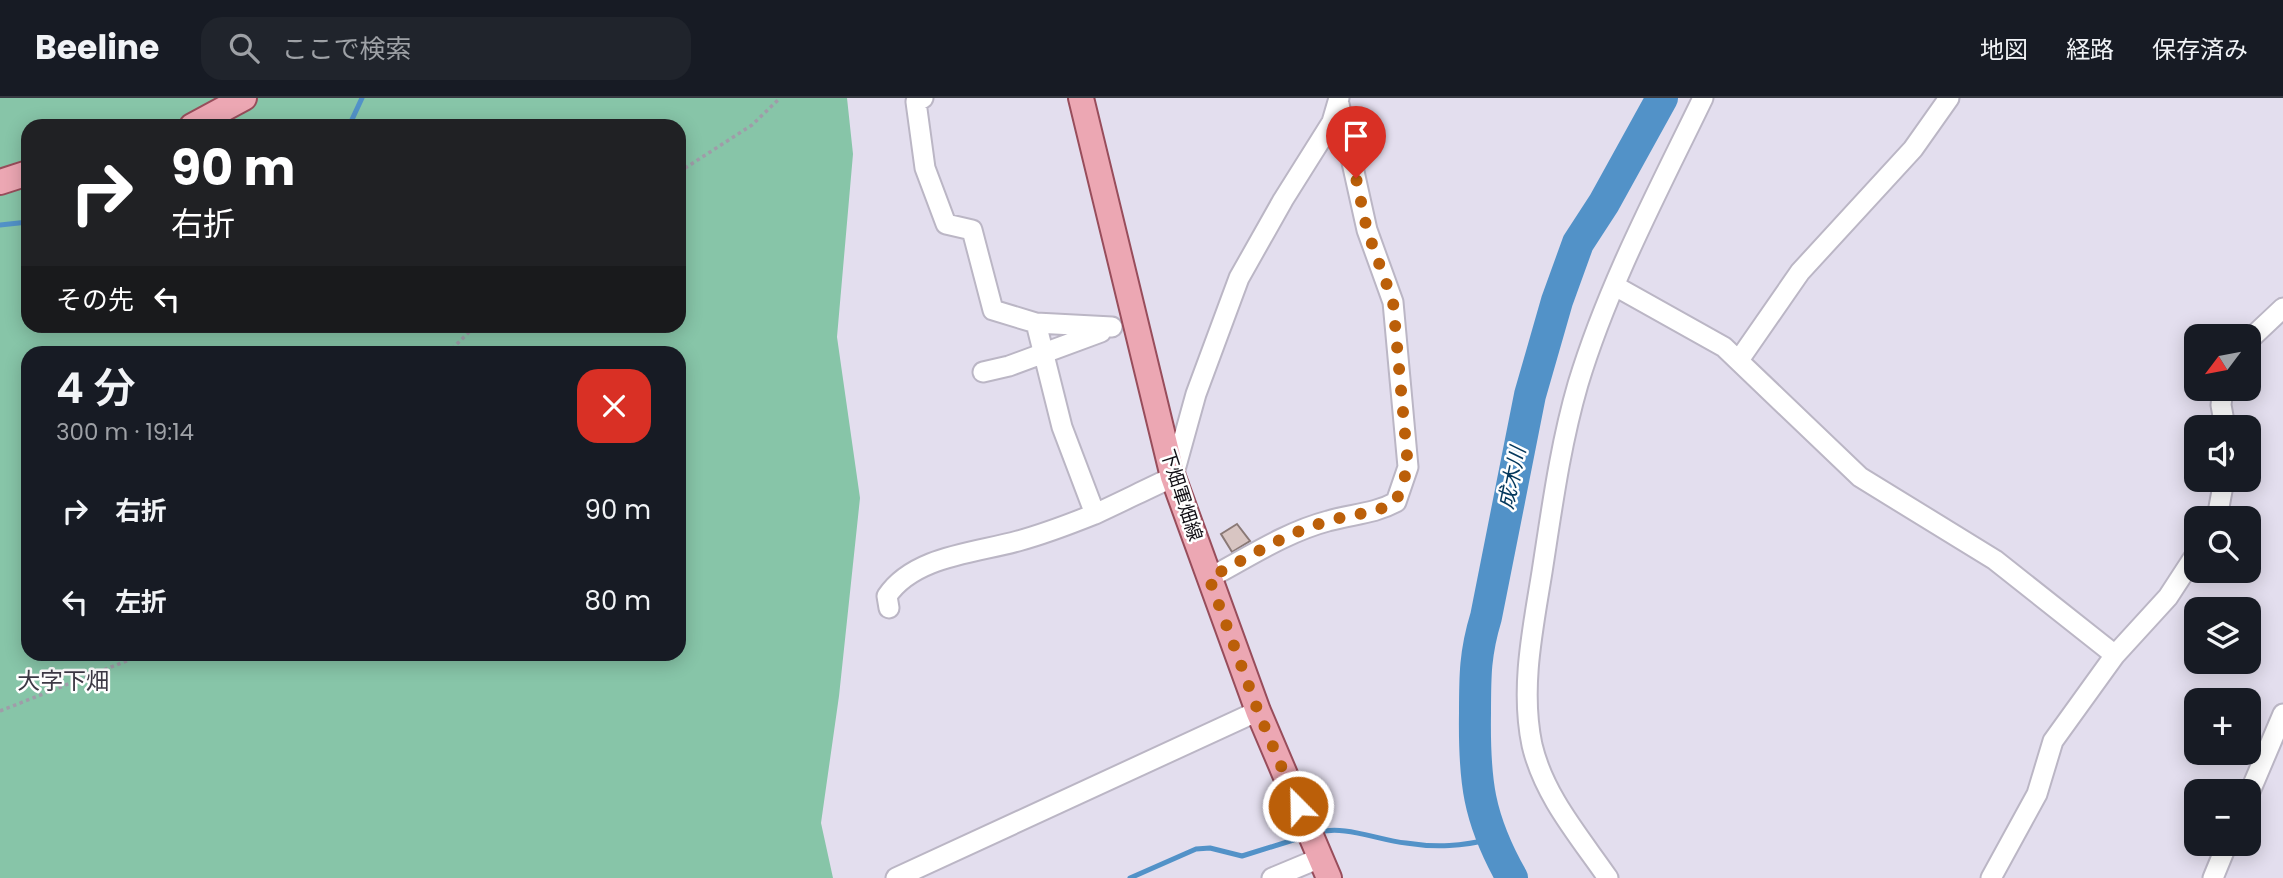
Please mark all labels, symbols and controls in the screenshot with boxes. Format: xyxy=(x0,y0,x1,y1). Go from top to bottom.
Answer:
search box xyxy=(201,17,691,80)
text: Beeline xyxy=(35,24,159,71)
icon: search xyxy=(225,29,263,67)
text: ここで検索 xyxy=(281,31,411,67)
text: 地図 xyxy=(1980,33,2028,66)
text: 経路 xyxy=(2066,33,2114,66)
text: 保存済み xyxy=(2152,33,2248,66)
pin xyxy=(1326,106,1386,178)
icon: arrive xyxy=(1337,117,1375,155)
text: 90 m xyxy=(171,134,295,202)
icon: right xyxy=(56,147,147,238)
text: 右折 xyxy=(171,201,235,246)
icon: left xyxy=(148,280,186,318)
text: その先 xyxy=(56,282,134,318)
north arrow xyxy=(2184,324,2261,401)
map controls xyxy=(2184,324,2261,856)
text: 4 分 xyxy=(56,359,136,418)
button: close xyxy=(577,369,651,443)
button: sound xyxy=(2184,415,2261,492)
text: 300 m · 19:14 xyxy=(56,416,194,448)
water label: 成木川 xyxy=(1491,442,1533,512)
street label: 下畑軍畑線 xyxy=(1154,446,1209,545)
icon: right xyxy=(56,492,94,530)
text: 90 m xyxy=(585,492,651,528)
text: 右折 xyxy=(115,493,167,529)
button: search xyxy=(2184,506,2261,583)
icon: left xyxy=(56,583,94,621)
text: 80 m xyxy=(585,583,651,619)
text: 左折 xyxy=(115,584,167,620)
button: layers xyxy=(2184,597,2261,674)
district label: 大字下畑 xyxy=(17,665,109,697)
button: + xyxy=(2184,688,2261,765)
position arrow xyxy=(1261,769,1335,843)
button: − xyxy=(2184,779,2261,856)

